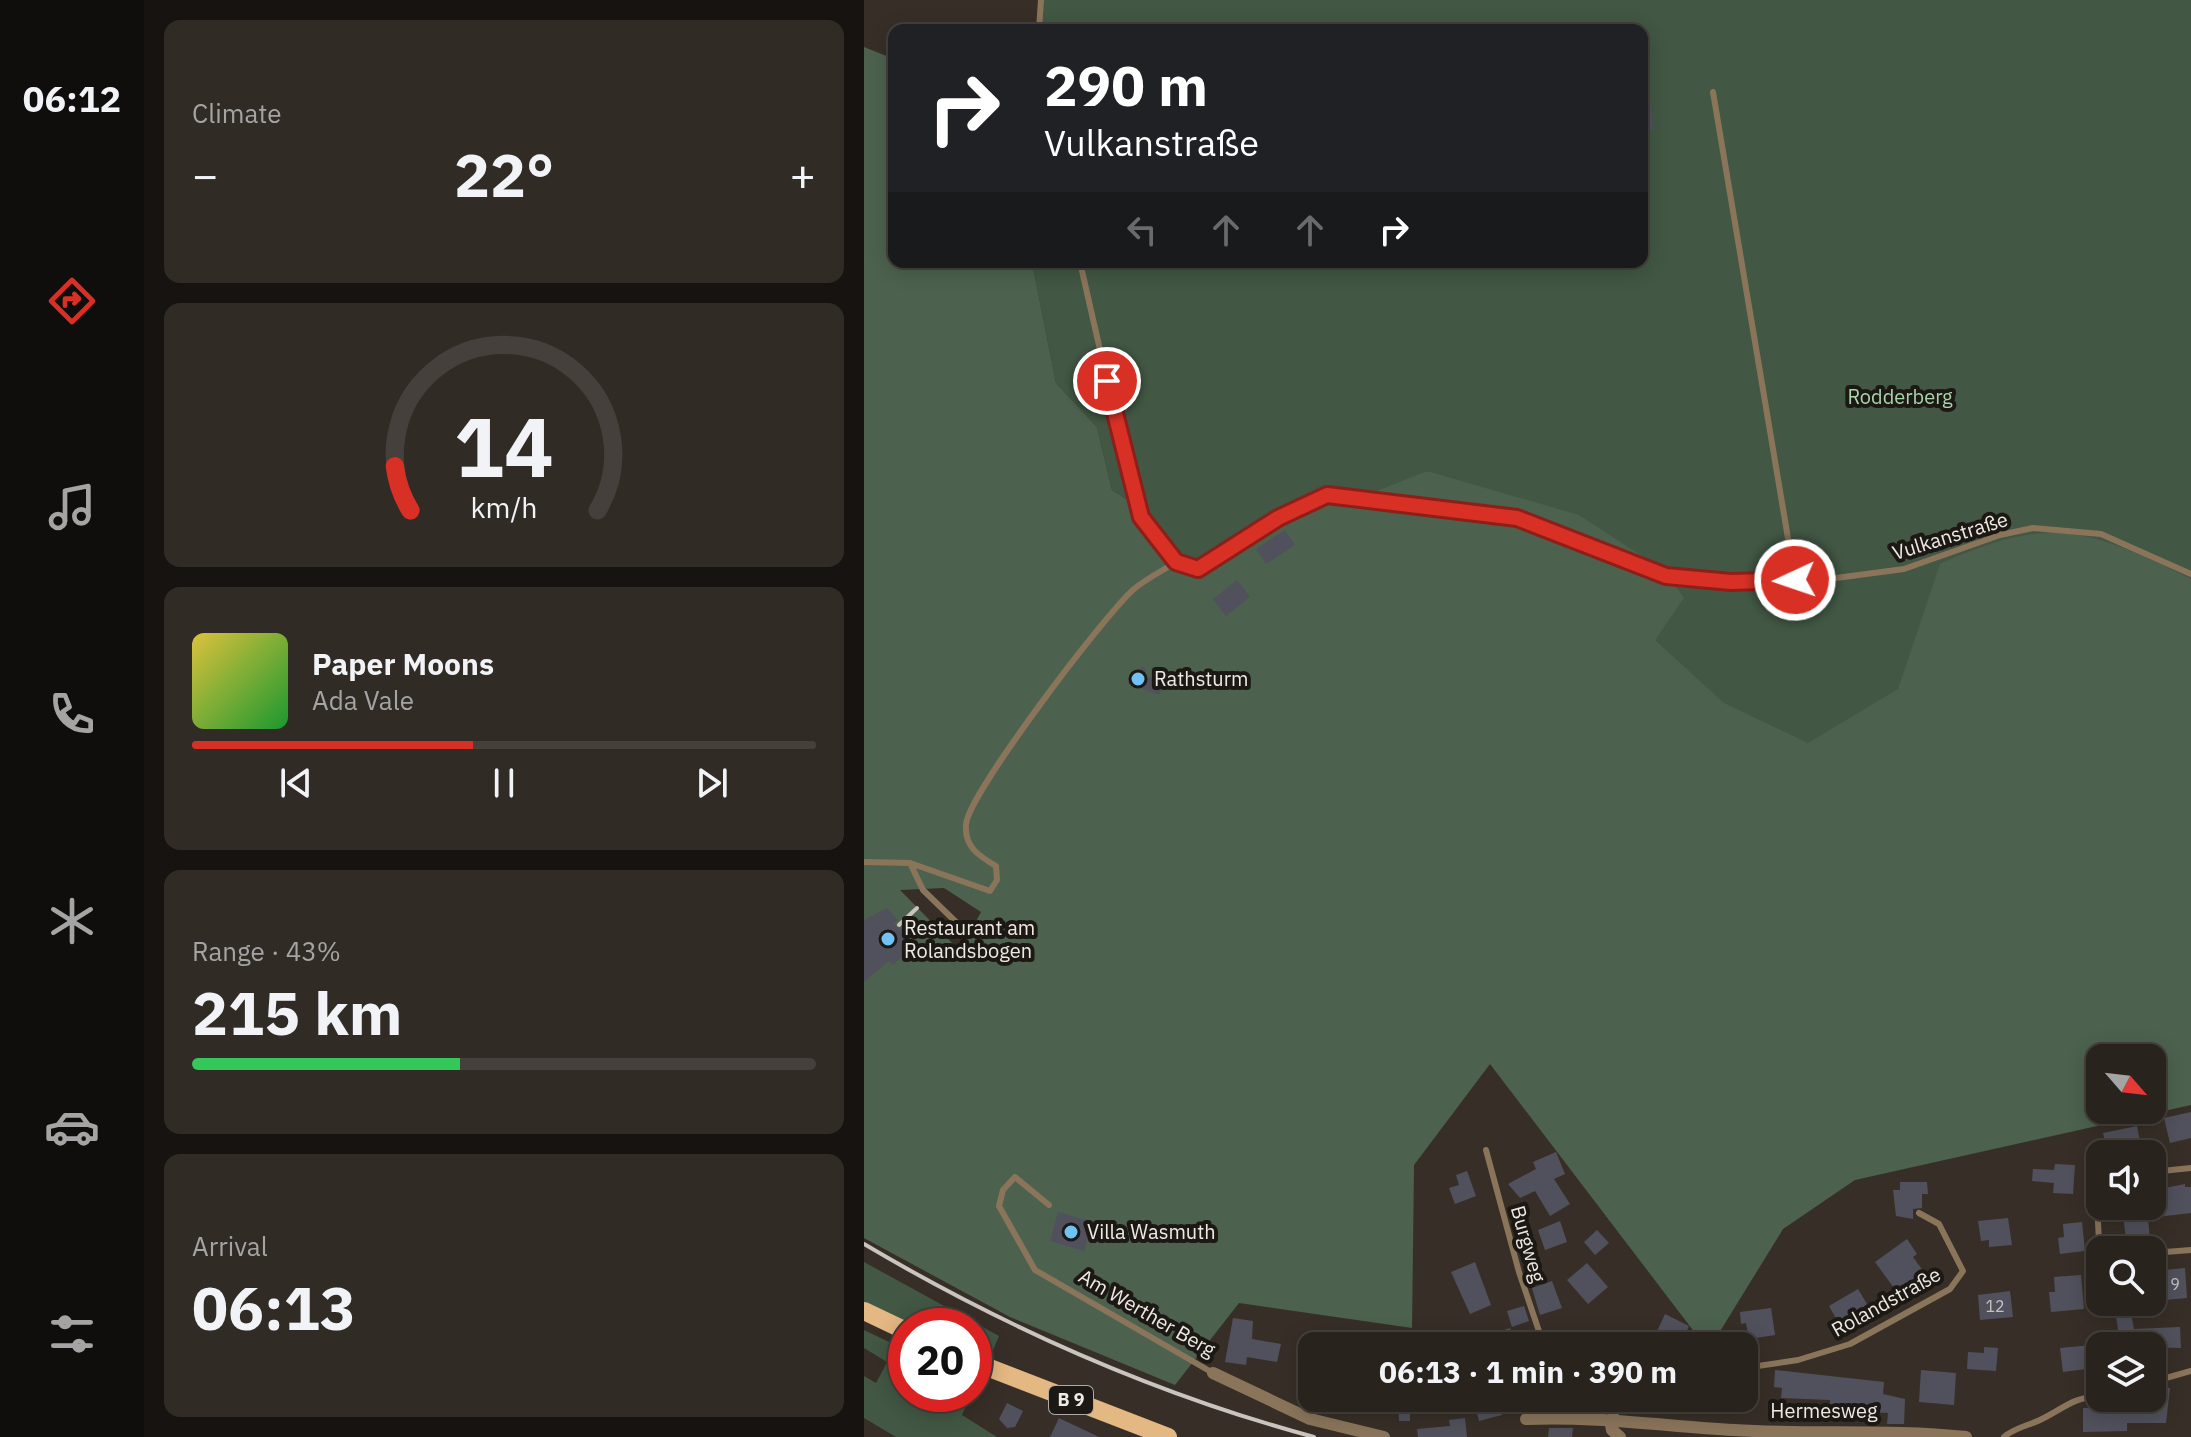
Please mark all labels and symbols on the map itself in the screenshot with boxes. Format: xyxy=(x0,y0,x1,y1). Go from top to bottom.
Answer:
pin xyxy=(1073,347,1141,415)
park label: Rodderberg xyxy=(1847,383,1953,410)
street label: Vulkanstraße xyxy=(1889,505,2011,566)
position arrow xyxy=(1753,538,1837,622)
place label: Rathsturm xyxy=(1154,665,1248,692)
marker: Rathsturm xyxy=(1129,670,1147,688)
place label: Restaurant am Rolandsbogen xyxy=(904,914,1035,964)
marker: Restaurant am Rolandsbogen xyxy=(879,930,897,948)
north arrow xyxy=(2086,1044,2166,1124)
street label: Burgweg xyxy=(1505,1202,1552,1286)
place label: Villa Wasmuth xyxy=(1087,1218,1216,1245)
marker: Villa Wasmuth xyxy=(1062,1223,1080,1241)
street label: Rolandstraße xyxy=(1826,1260,1945,1343)
street label: Am Werther Berg xyxy=(1074,1262,1221,1363)
house number: 9 xyxy=(2170,1274,2180,1294)
house number: 12 xyxy=(1985,1296,2005,1316)
speed limit sign: 20 xyxy=(888,1308,992,1412)
road number: B 9 xyxy=(1049,1386,1093,1414)
street label: Hermesweg xyxy=(1770,1397,1878,1424)

